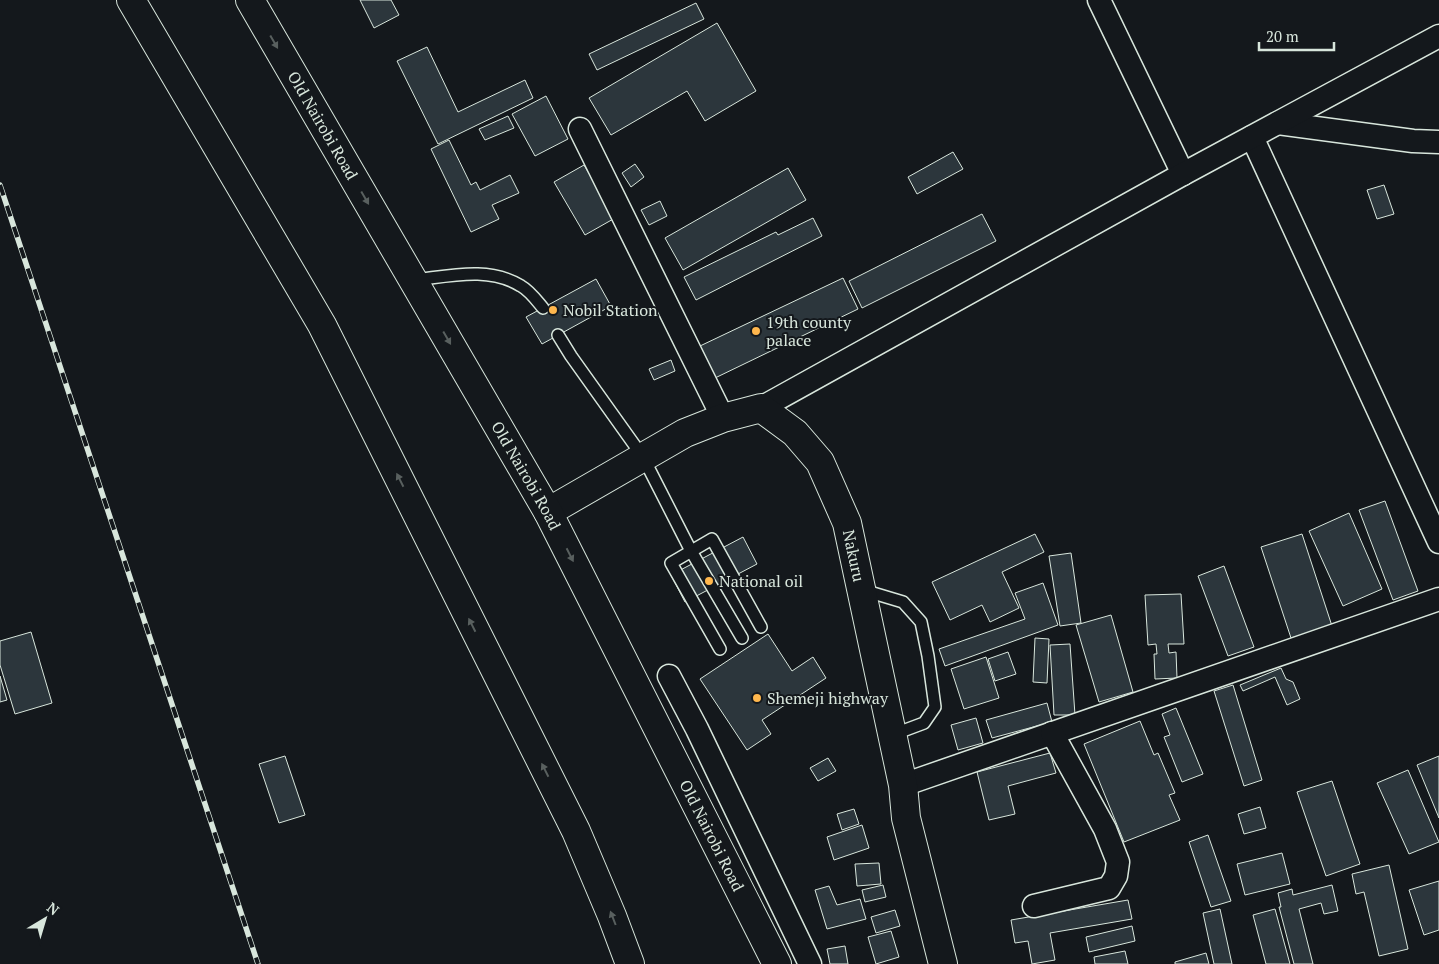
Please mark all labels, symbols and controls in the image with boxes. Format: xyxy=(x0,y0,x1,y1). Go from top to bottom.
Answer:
scale bar xyxy=(1259,20,1334,52)
text: 20 m xyxy=(1266,26,1299,46)
one-way arrow xyxy=(270,36,279,49)
street label: Old Nairobi Road xyxy=(283,67,363,184)
one-way arrow xyxy=(360,191,369,204)
place label: Nobil Station xyxy=(563,299,658,321)
marker: Nobil Station xyxy=(547,304,559,316)
place label: 19th county palace xyxy=(766,311,852,351)
marker: 19th county palace xyxy=(750,325,762,337)
one-way arrow xyxy=(442,332,451,345)
street label: Old Nairobi Road xyxy=(486,417,566,534)
one-way arrow xyxy=(395,473,403,487)
street label: Nakuru xyxy=(838,528,870,584)
one-way arrow xyxy=(566,548,574,563)
place label: National oil xyxy=(719,570,803,592)
marker: National oil xyxy=(703,575,715,587)
one-way arrow xyxy=(468,618,476,632)
place label: Shemeji highway xyxy=(767,687,889,709)
marker: Shemeji highway xyxy=(751,692,763,704)
one-way arrow xyxy=(541,763,550,778)
street label: Old Nairobi Road xyxy=(674,776,749,895)
north arrow xyxy=(20,894,70,944)
text: N xyxy=(43,898,64,919)
one-way arrow xyxy=(608,911,616,926)

